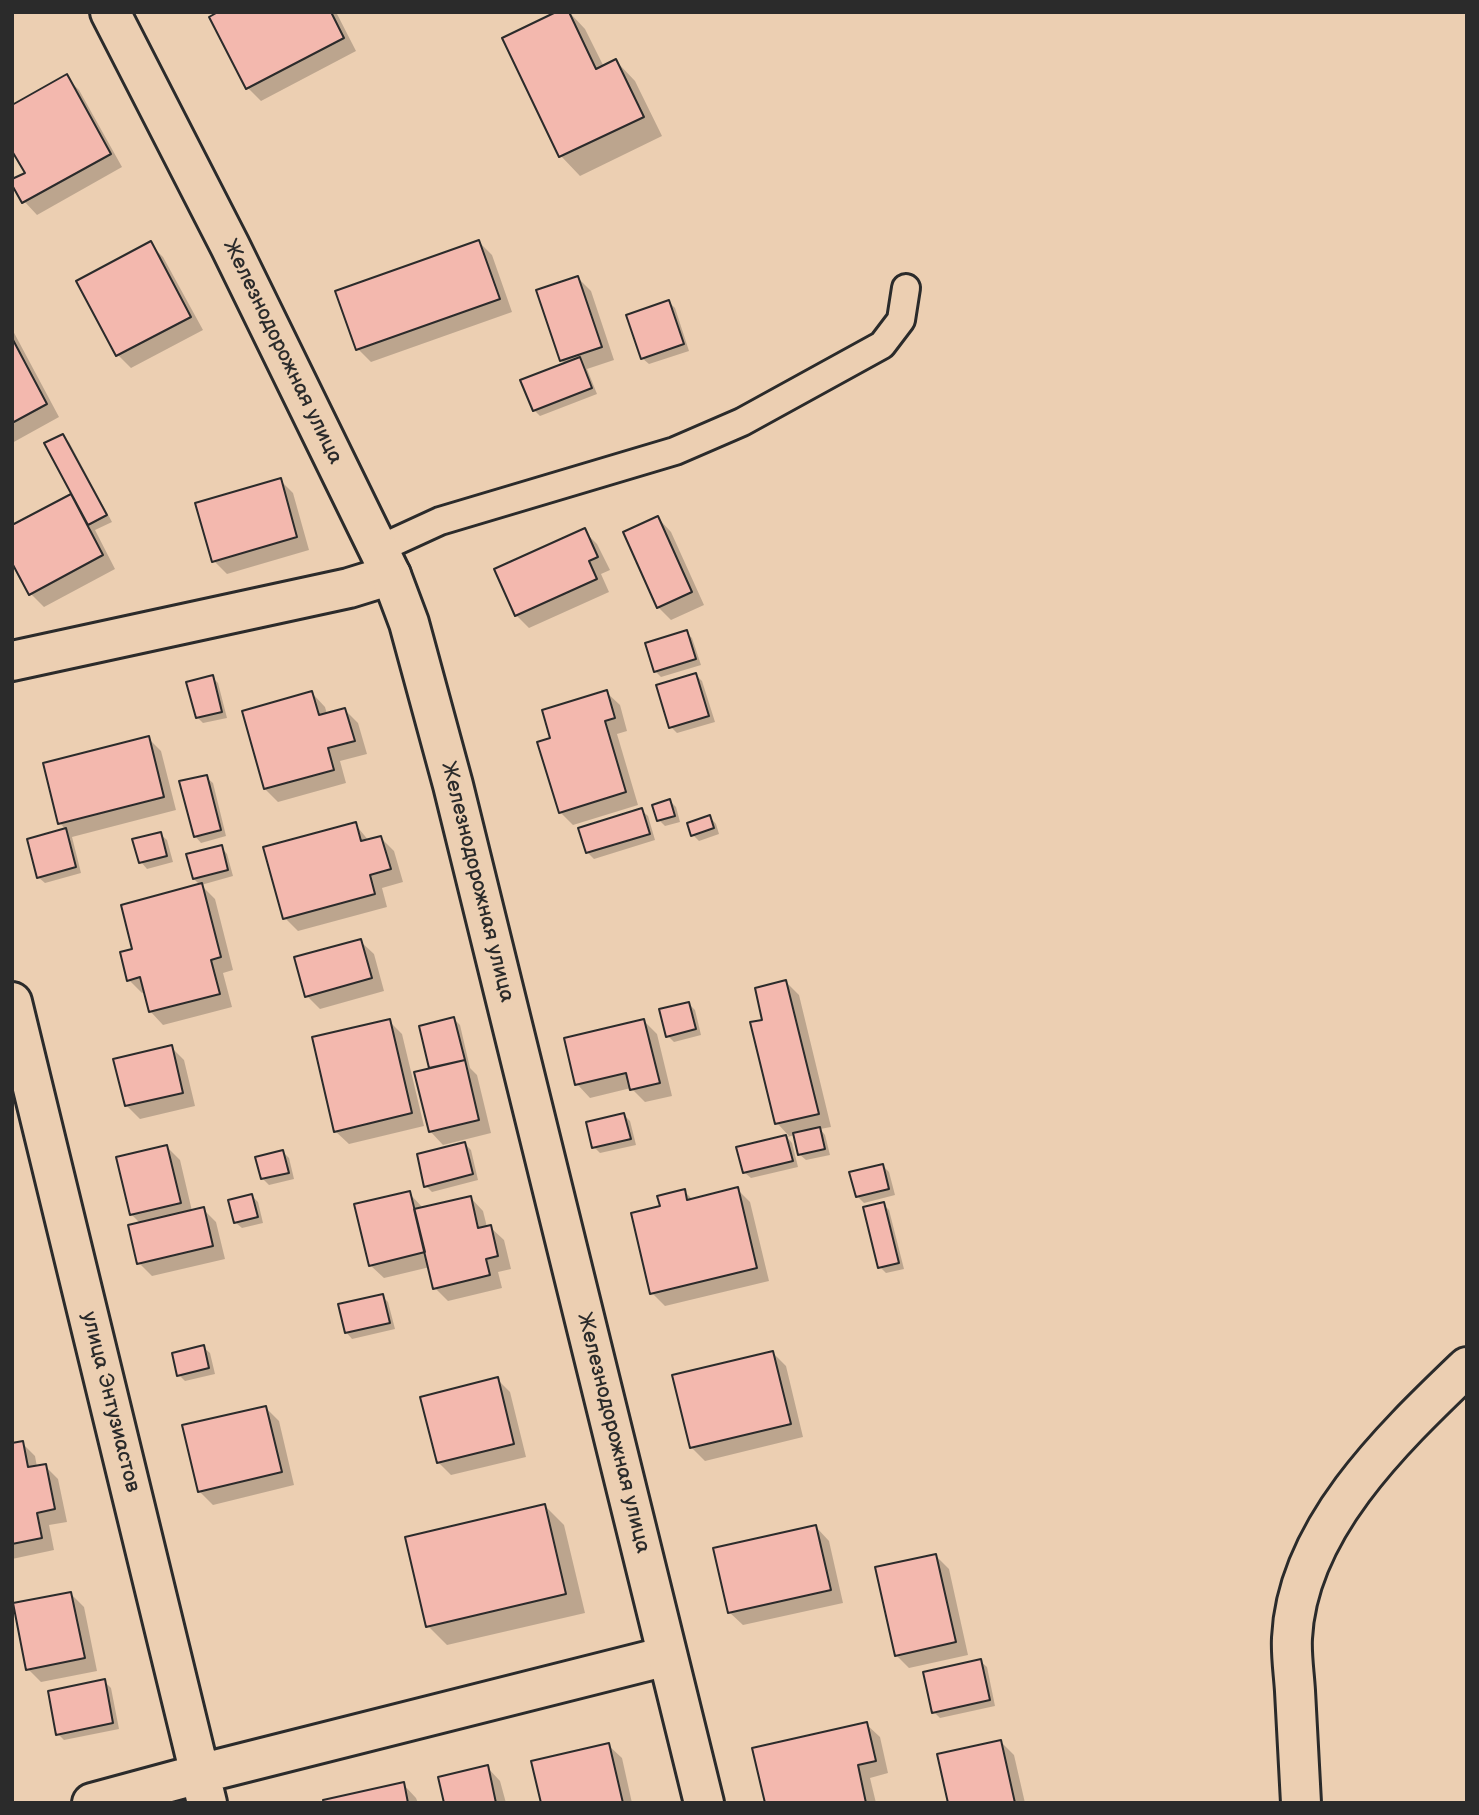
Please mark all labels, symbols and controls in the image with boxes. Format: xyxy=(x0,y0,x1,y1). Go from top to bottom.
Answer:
street label: Железнодорожная улица xyxy=(217,236,347,468)
street label: Железнодорожная улица xyxy=(435,759,519,1005)
street label: улица Энтузиастов xyxy=(75,1309,145,1495)
street label: Железнодорожная улица xyxy=(571,1310,655,1556)

